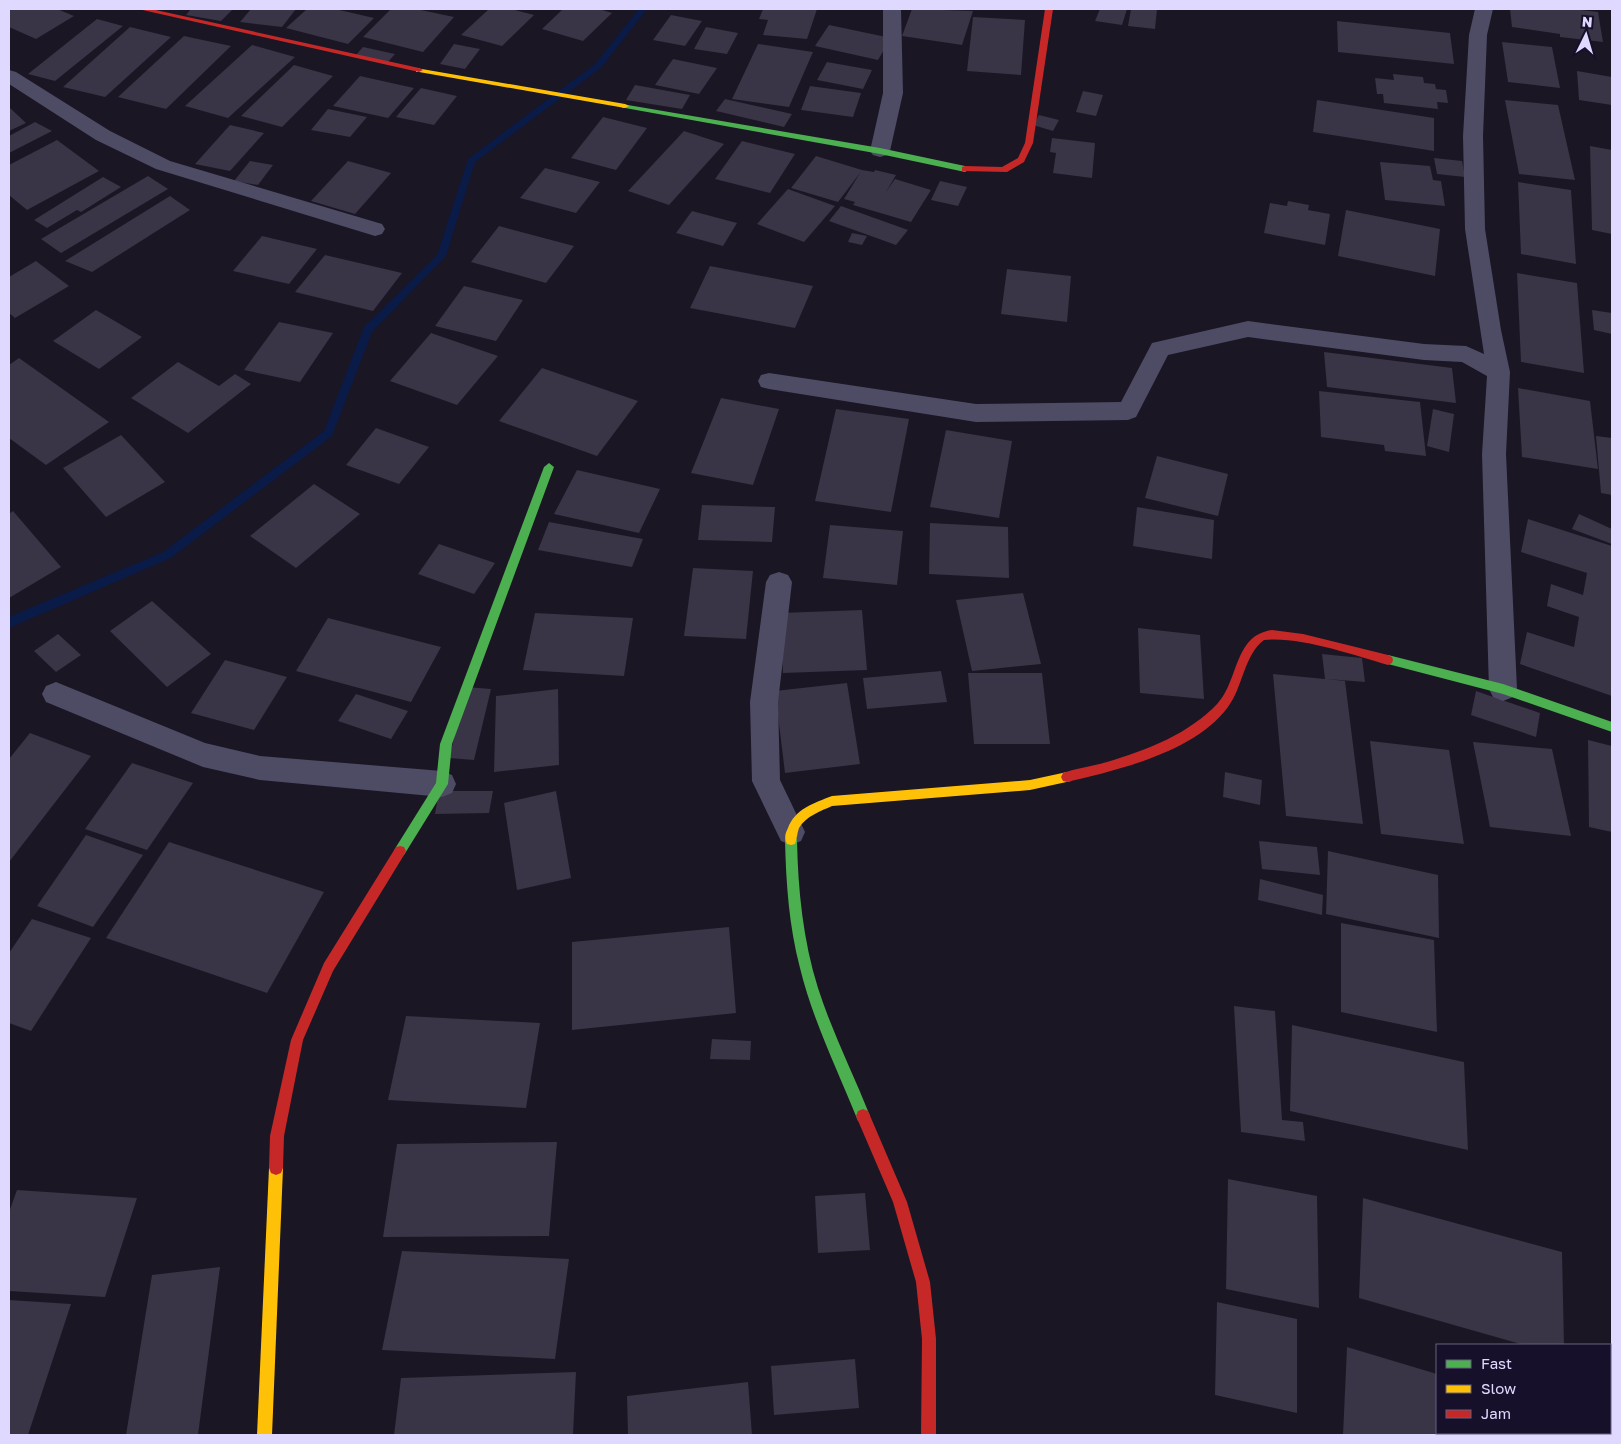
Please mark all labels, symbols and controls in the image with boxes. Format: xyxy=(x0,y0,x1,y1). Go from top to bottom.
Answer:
north arrow xyxy=(1561,10,1611,60)
text: N xyxy=(1581,13,1593,30)
legend xyxy=(1436,1344,1611,1434)
text: Fast xyxy=(1481,1354,1512,1372)
text: Slow xyxy=(1481,1379,1516,1397)
text: Jam xyxy=(1481,1404,1511,1422)

